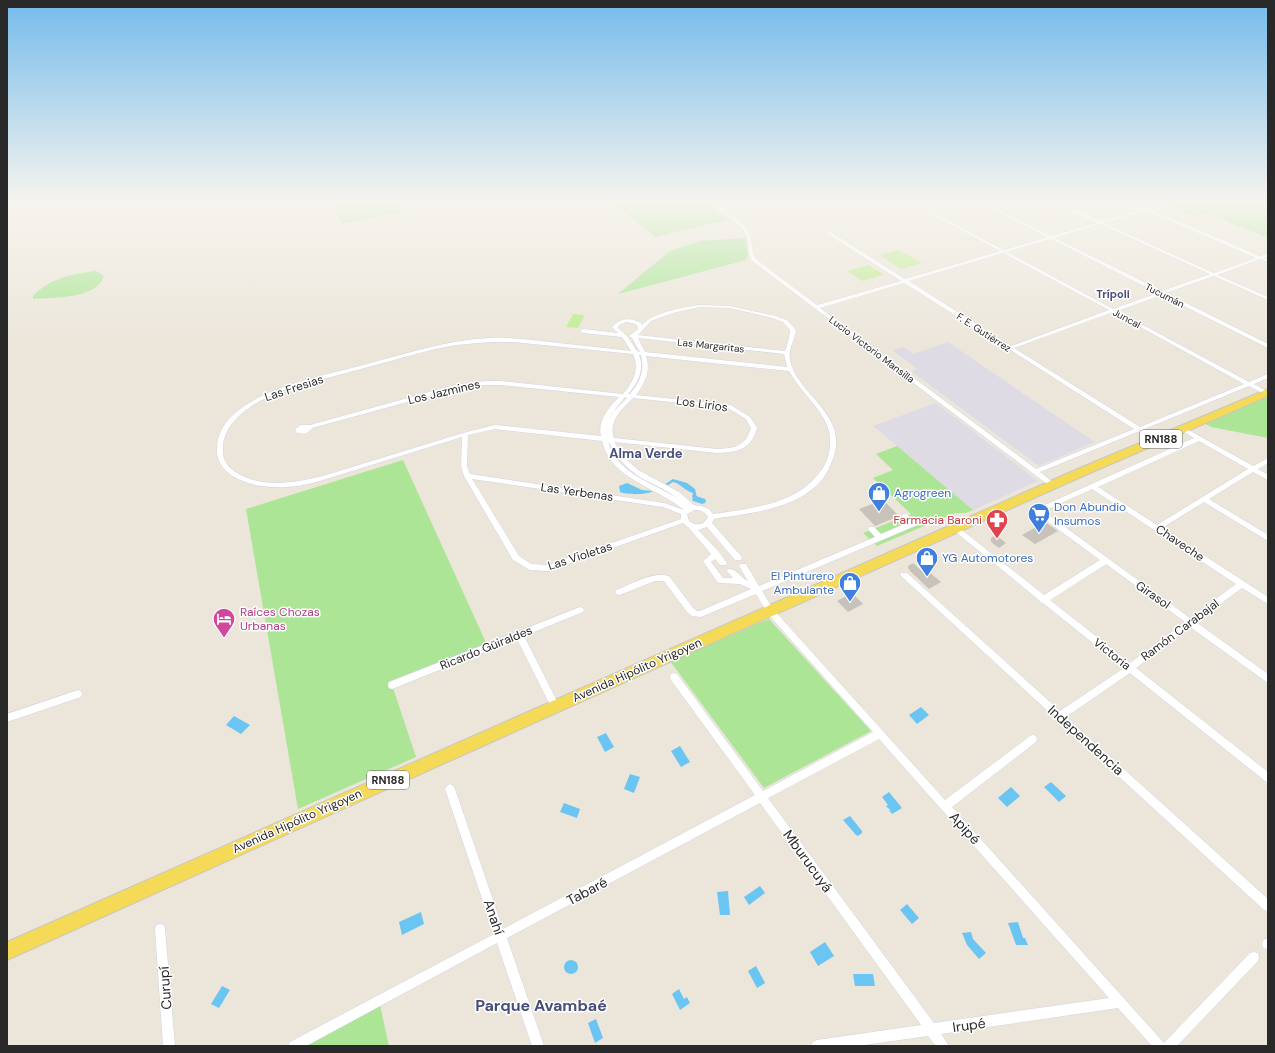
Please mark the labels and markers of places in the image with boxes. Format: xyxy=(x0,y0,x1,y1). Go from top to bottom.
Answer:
shop icon: Agrogreen xyxy=(866,480,892,513)
place label: Agrogreen xyxy=(894,485,951,501)
place label: Don Abundio Insumos xyxy=(1054,499,1126,529)
supermarket icon: Don Abundio Insumos xyxy=(1026,501,1052,534)
pharmacy icon: Farmacia Baroni xyxy=(984,507,1010,540)
place label: Farmacia Baroni xyxy=(893,512,982,528)
shop icon: YG Automotores xyxy=(914,545,940,578)
place label: YG Automotores xyxy=(942,550,1033,566)
place label: El Pinturero Ambulante xyxy=(771,568,834,598)
shop icon: El Pinturero Ambulante xyxy=(837,570,863,603)
place label: Raíces Chozas Urbanas xyxy=(240,604,320,634)
hotel icon: Raíces Chozas Urbanas xyxy=(211,606,237,639)

